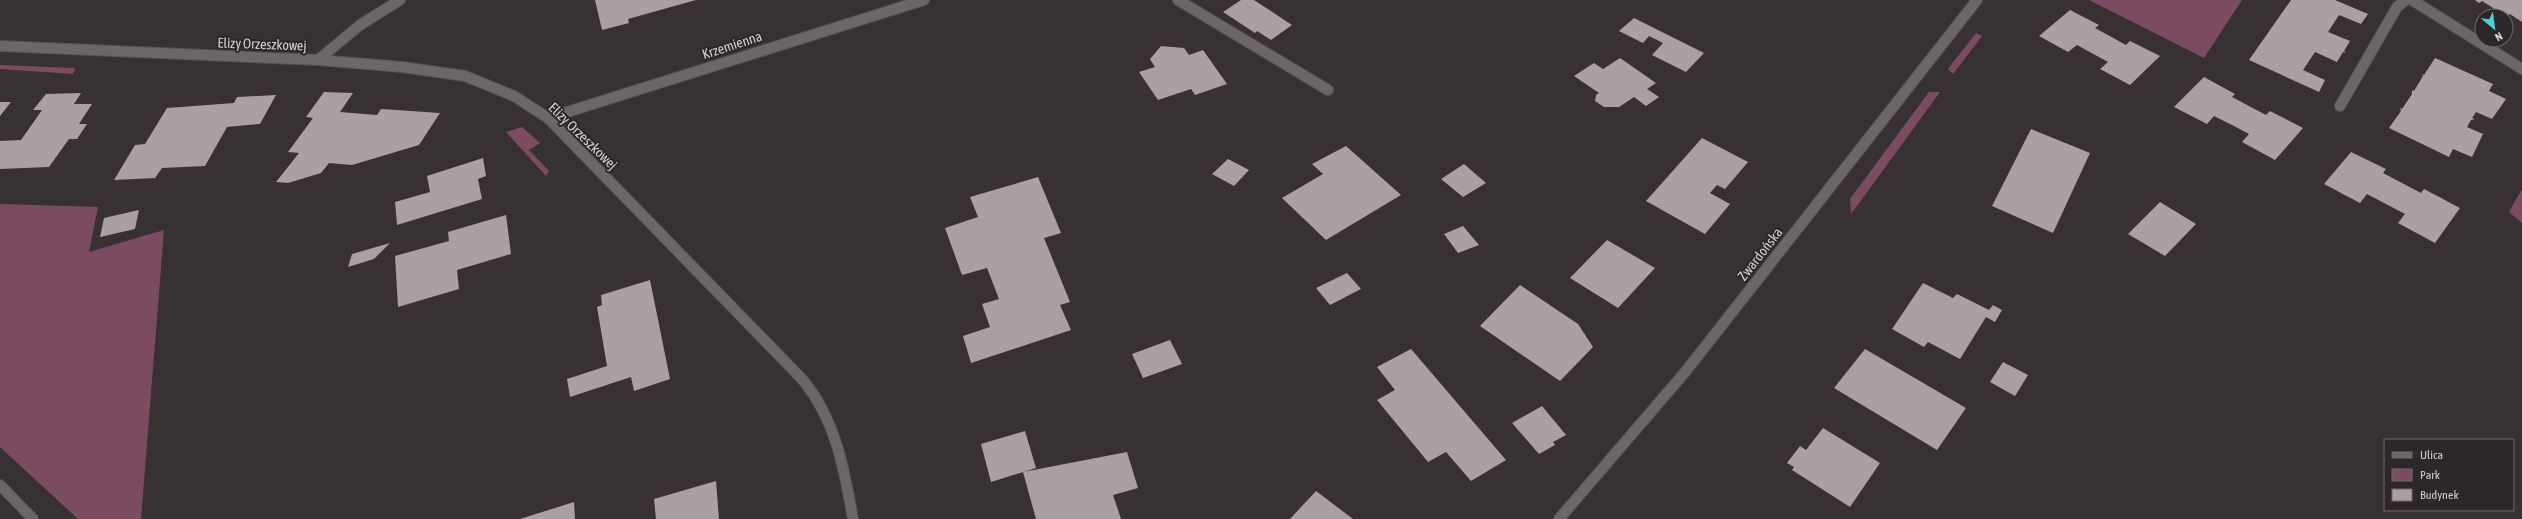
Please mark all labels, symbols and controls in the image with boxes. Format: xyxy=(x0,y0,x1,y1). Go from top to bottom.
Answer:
north arrow xyxy=(2474,8,2514,48)
street label: Krzemienna xyxy=(700,28,764,62)
text: N xyxy=(2493,30,2505,44)
street label: Elizy Orzeszkowej xyxy=(217,34,307,54)
street label: Elizy Orzeszkowej xyxy=(545,99,621,173)
street label: Zwardońska xyxy=(1734,224,1786,284)
legend xyxy=(2384,439,2514,511)
text: Ulica xyxy=(2420,448,2443,462)
text: Park xyxy=(2420,468,2441,482)
text: Budynek xyxy=(2420,488,2459,502)

